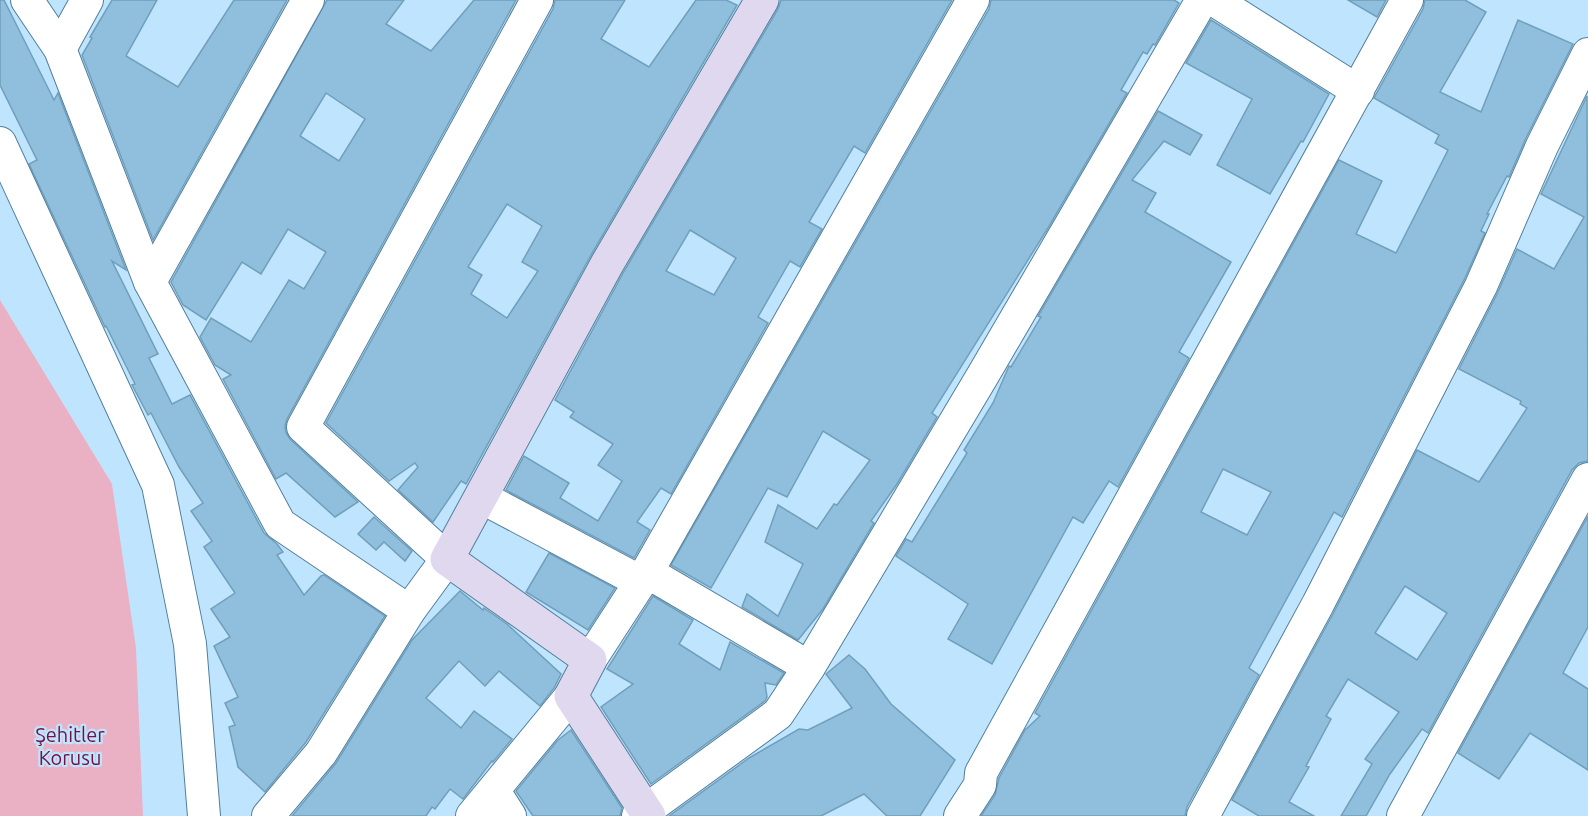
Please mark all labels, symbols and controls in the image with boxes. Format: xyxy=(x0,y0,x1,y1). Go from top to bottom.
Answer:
park label: Şehitler Korusu xyxy=(35,723,105,769)

